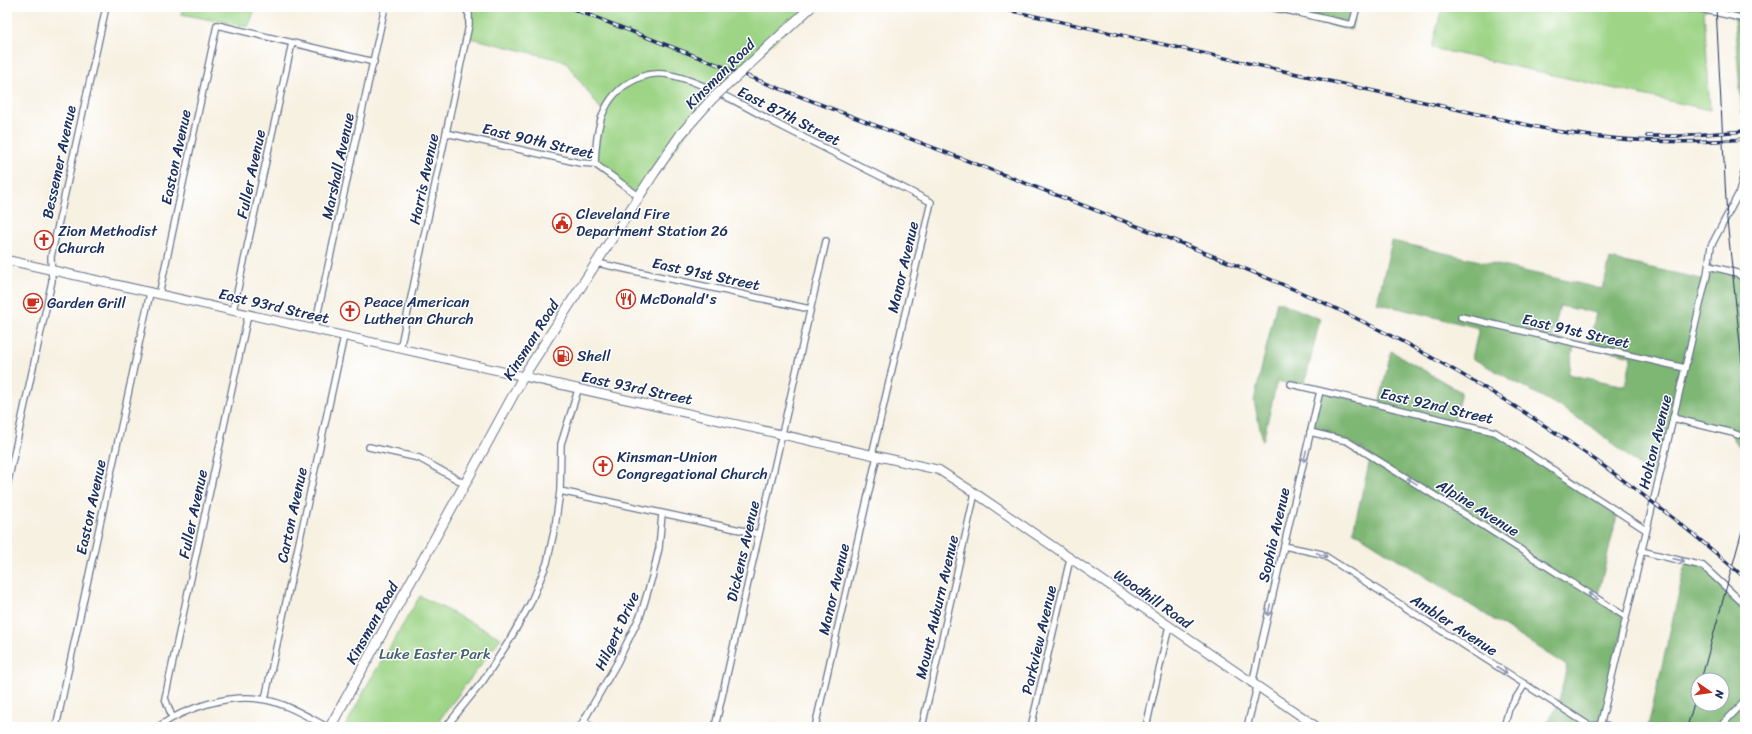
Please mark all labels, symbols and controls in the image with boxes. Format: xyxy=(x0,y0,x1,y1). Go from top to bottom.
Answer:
street label: Kinsman Road xyxy=(679,32,762,115)
street label: East 87th Street xyxy=(733,79,846,153)
street label: Bessemer Avenue xyxy=(34,103,84,221)
street label: Easton Avenue xyxy=(153,107,199,207)
street label: Marshall Avenue xyxy=(314,110,362,222)
street label: East 90th Street xyxy=(480,116,597,167)
street label: Fuller Avenue xyxy=(229,127,273,221)
street label: Harris Avenue xyxy=(402,131,446,227)
place label: Cleveland Fire Department Station 26 xyxy=(576,201,728,244)
public building icon: Cleveland Fire Department Station 26 xyxy=(551,212,573,234)
place label: Zion Methodist Church xyxy=(58,218,158,261)
street label: Manor Avenue xyxy=(880,218,926,315)
church icon: Zion Methodist Church xyxy=(33,229,55,251)
street label: East 91st Street xyxy=(650,250,763,298)
street label: East 93rd Street xyxy=(216,281,332,331)
place label: McDonald's xyxy=(640,286,717,312)
restaurant icon: McDonald's xyxy=(615,288,637,310)
place label: Peace American Lutheran Church xyxy=(364,289,474,332)
place label: Garden Grill xyxy=(47,290,127,316)
cafe icon: Garden Grill xyxy=(22,292,44,314)
street label: Kinsman Road xyxy=(496,293,567,386)
church icon: Peace American Lutheran Church xyxy=(339,300,361,322)
street label: East 91st Street xyxy=(1520,306,1633,356)
place label: Shell xyxy=(577,343,611,369)
fuel station icon: Shell xyxy=(552,345,574,367)
street label: East 93rd Street xyxy=(579,364,695,413)
street label: East 92nd Street xyxy=(1378,380,1496,432)
street label: Holton Avenue xyxy=(1631,392,1679,492)
place label: Kinsman-Union Congregational Church xyxy=(617,444,768,487)
one-way arrow xyxy=(1300,449,1308,462)
church icon: Kinsman-Union Congregational Church xyxy=(592,455,614,477)
street label: Easton Avenue xyxy=(68,457,114,557)
street label: Carton Avenue xyxy=(269,465,315,565)
street label: Fuller Avenue xyxy=(171,467,215,561)
street label: Alpine Avenue xyxy=(1430,472,1525,544)
one-way arrow xyxy=(1407,477,1418,485)
street label: Sophia Avenue xyxy=(1251,485,1297,585)
street label: Dickens Avenue xyxy=(719,498,767,604)
street label: Mount Auburn Avenue xyxy=(908,532,966,681)
street label: Manor Avenue xyxy=(811,540,857,637)
one-way arrow xyxy=(1315,552,1327,560)
one-way arrow xyxy=(1672,557,1685,564)
street label: Woodhill Road xyxy=(1108,562,1199,636)
street label: Kinsman Road xyxy=(339,576,406,669)
street label: Parkview Avenue xyxy=(1014,583,1064,697)
street label: Ambler Avenue xyxy=(1404,586,1503,663)
street label: Hilgert Drive xyxy=(587,587,647,675)
one-way arrow xyxy=(1588,592,1599,600)
one-way arrow xyxy=(1264,603,1272,616)
park label: Luke Easter Park xyxy=(379,641,491,667)
one-way arrow xyxy=(1496,666,1507,674)
north arrow xyxy=(1690,672,1730,712)
text: N xyxy=(1709,687,1730,700)

